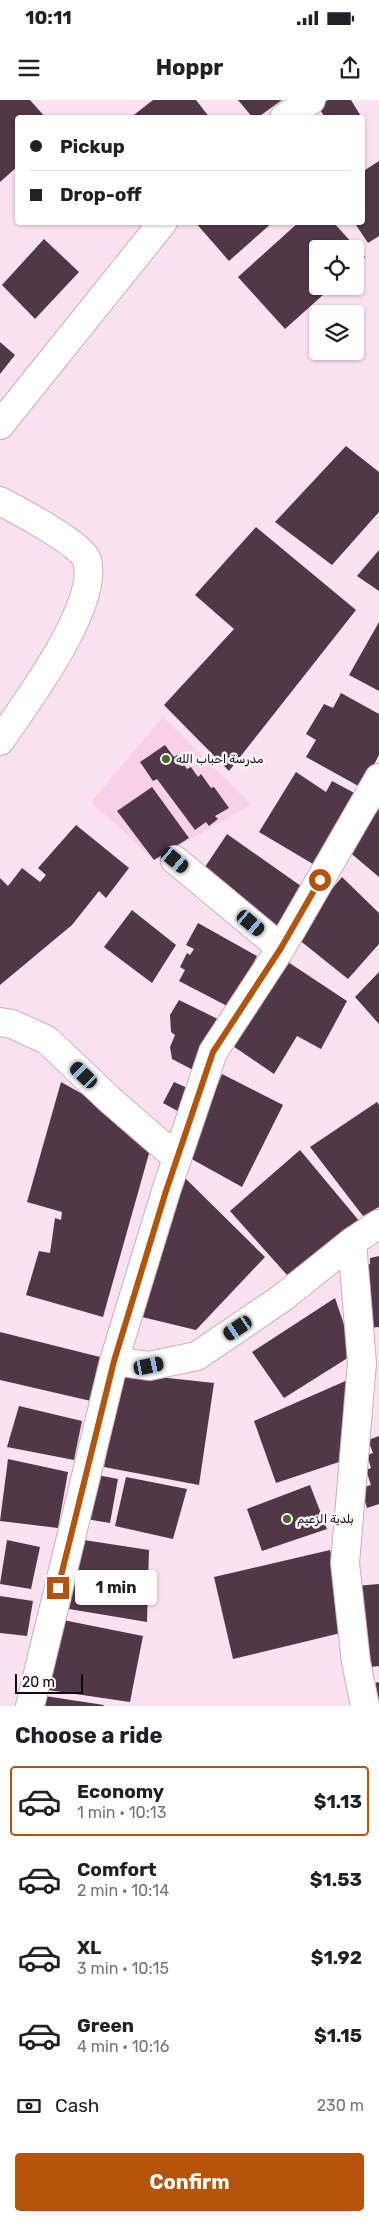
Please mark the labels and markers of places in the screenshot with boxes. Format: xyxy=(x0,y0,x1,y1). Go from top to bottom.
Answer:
place label: مدرسة احباب الله xyxy=(176,752,264,767)
marker: مدرسة احباب الله xyxy=(160,753,172,765)
place label: بلدية الزعيم xyxy=(297,1512,354,1527)
marker: بلدية الزعيم xyxy=(281,1513,293,1525)

